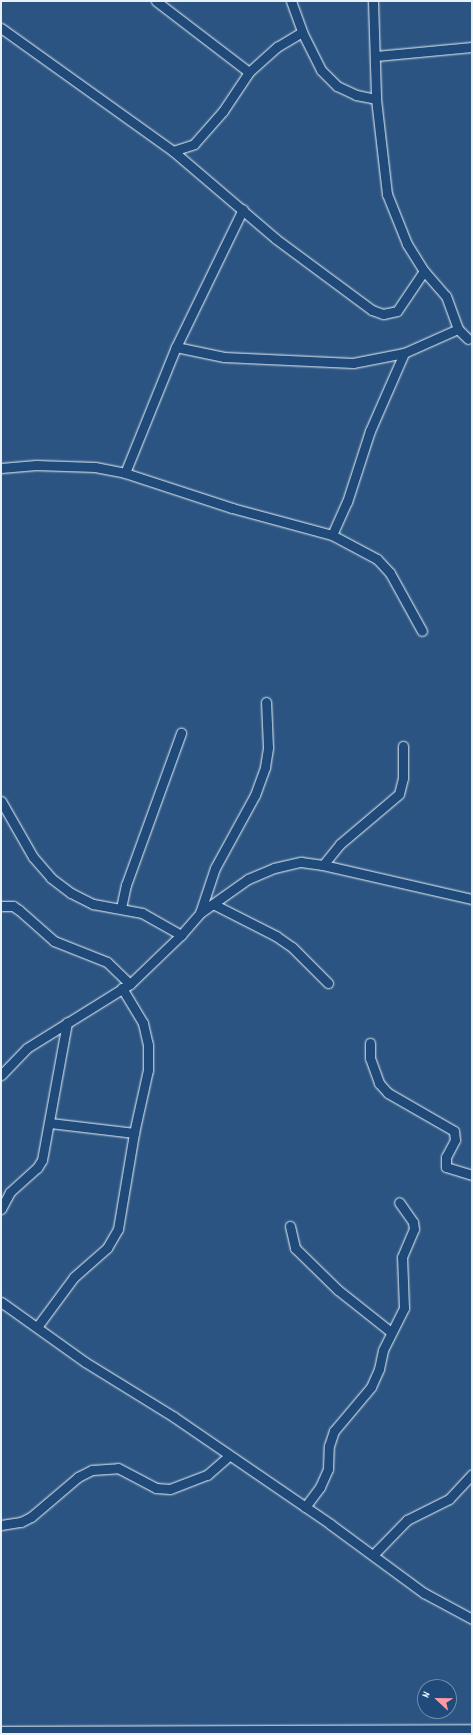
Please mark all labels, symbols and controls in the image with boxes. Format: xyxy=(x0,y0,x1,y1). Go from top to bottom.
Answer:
north arrow xyxy=(417,1679,457,1719)
text: N xyxy=(418,1689,435,1700)

